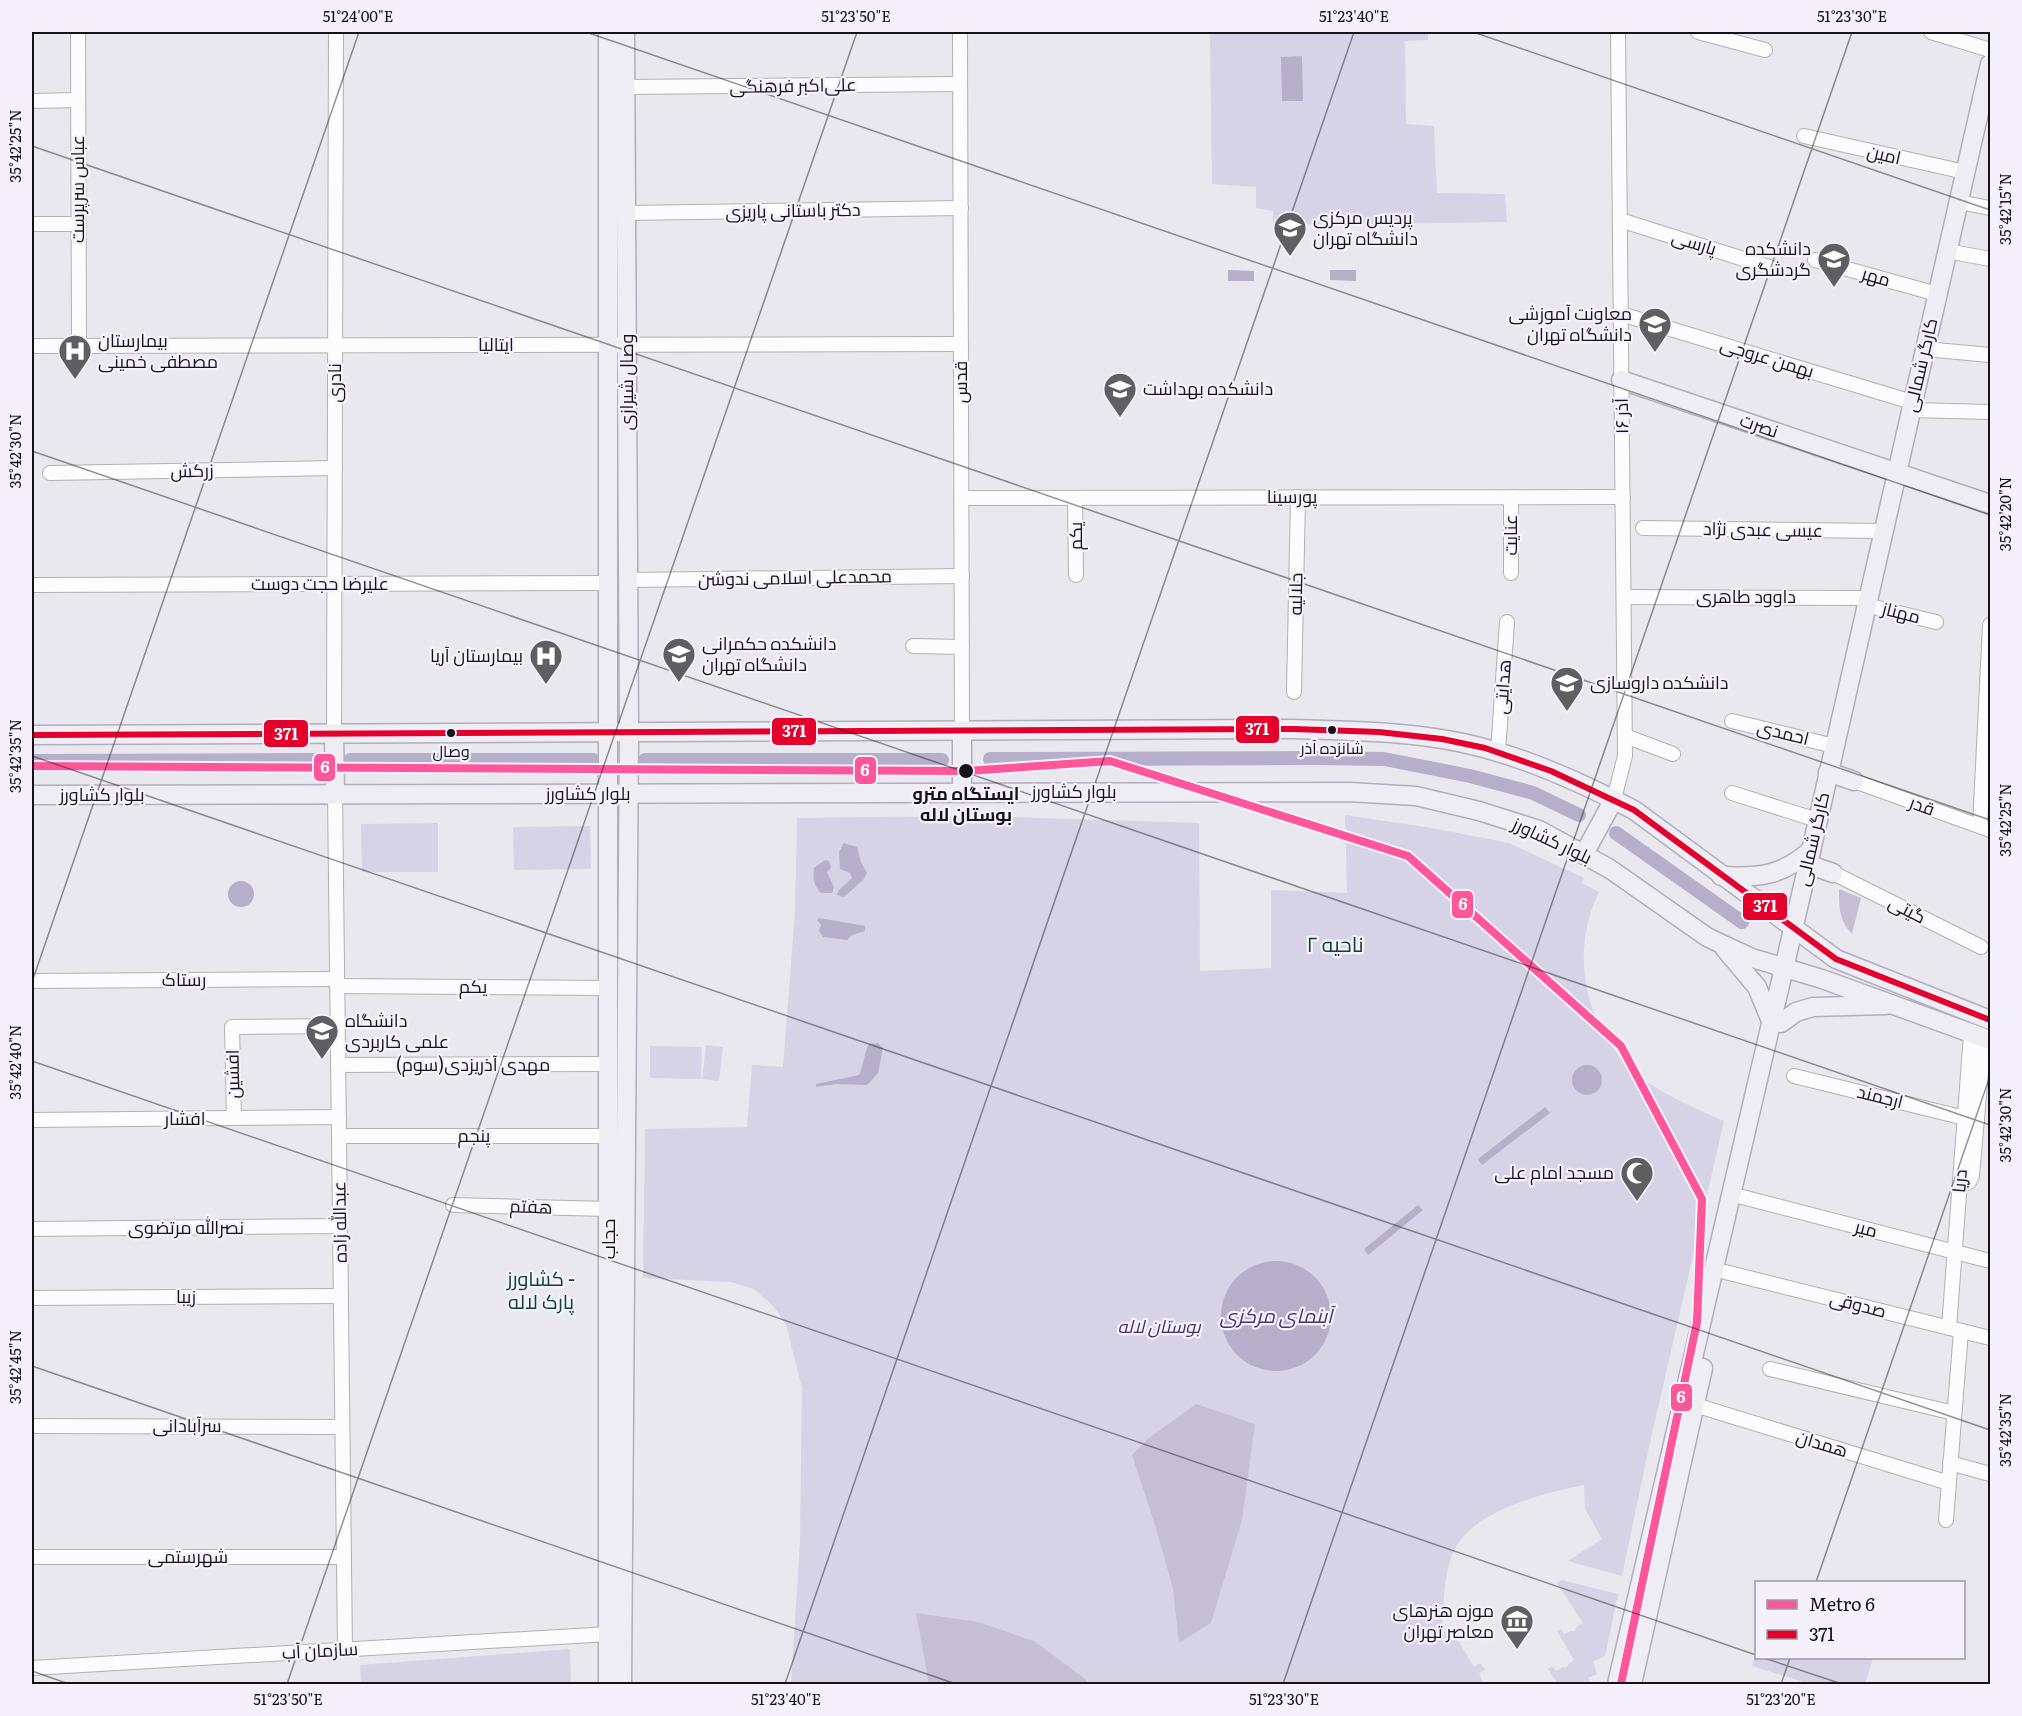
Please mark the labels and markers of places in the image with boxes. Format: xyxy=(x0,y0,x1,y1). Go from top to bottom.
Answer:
place label: پردیس مرکزی دانشگاه‌ تهران xyxy=(1313,203,1418,251)
school or university icon: پردیس مرکزی دانشگاه‌ تهران xyxy=(1272,210,1308,257)
place label: دانشکده گردشگری xyxy=(1736,234,1811,282)
school or university icon: دانشکده گردشگری xyxy=(1816,241,1852,288)
place label: معاونت آموزشی دانشگاه تهران xyxy=(1508,299,1632,347)
school or university icon: معاونت آموزشی دانشگاه تهران xyxy=(1637,306,1673,353)
place label: بیمارستان مصطفی خمینی xyxy=(98,326,218,374)
hospital icon: بیمارستان مصطفی خمینی xyxy=(57,333,93,380)
school or university icon: دانشکده بهداشت xyxy=(1102,371,1138,418)
place label: دانشکده بهداشت xyxy=(1143,374,1273,401)
place label: دانشکده حکمرانی دانشگاه تهران xyxy=(702,629,836,677)
school or university icon: دانشکده حکمرانی دانشگاه تهران xyxy=(661,636,697,683)
hospital icon: بیمارستان آریا xyxy=(528,638,564,685)
place label: بیمارستان آریا xyxy=(430,641,523,668)
school or university icon: دانشکده داروسازی xyxy=(1549,665,1585,712)
place label: دانشکده داروسازی xyxy=(1590,668,1729,695)
marker: شانزده آذر xyxy=(1326,724,1338,736)
marker: وصال xyxy=(445,727,457,739)
place label: شانزده آذر xyxy=(1299,735,1364,759)
place label: وصال xyxy=(432,738,470,762)
marker: ایستگاه مترو بوستان لاله xyxy=(957,762,975,780)
place label: ایستگاه مترو بوستان لاله xyxy=(913,779,1019,827)
place label: دانشگاه علمی کاربردی xyxy=(345,1006,449,1054)
school or university icon: دانشگاه علمی کاربردی xyxy=(304,1013,340,1060)
mosque icon: مسجد امام علی xyxy=(1619,1155,1655,1202)
place label: مسجد امام علی xyxy=(1494,1158,1614,1185)
place label: موزه هنرهای معاصر تهران xyxy=(1392,1596,1494,1644)
museum icon: موزه هنرهای معاصر تهران xyxy=(1499,1603,1535,1650)

